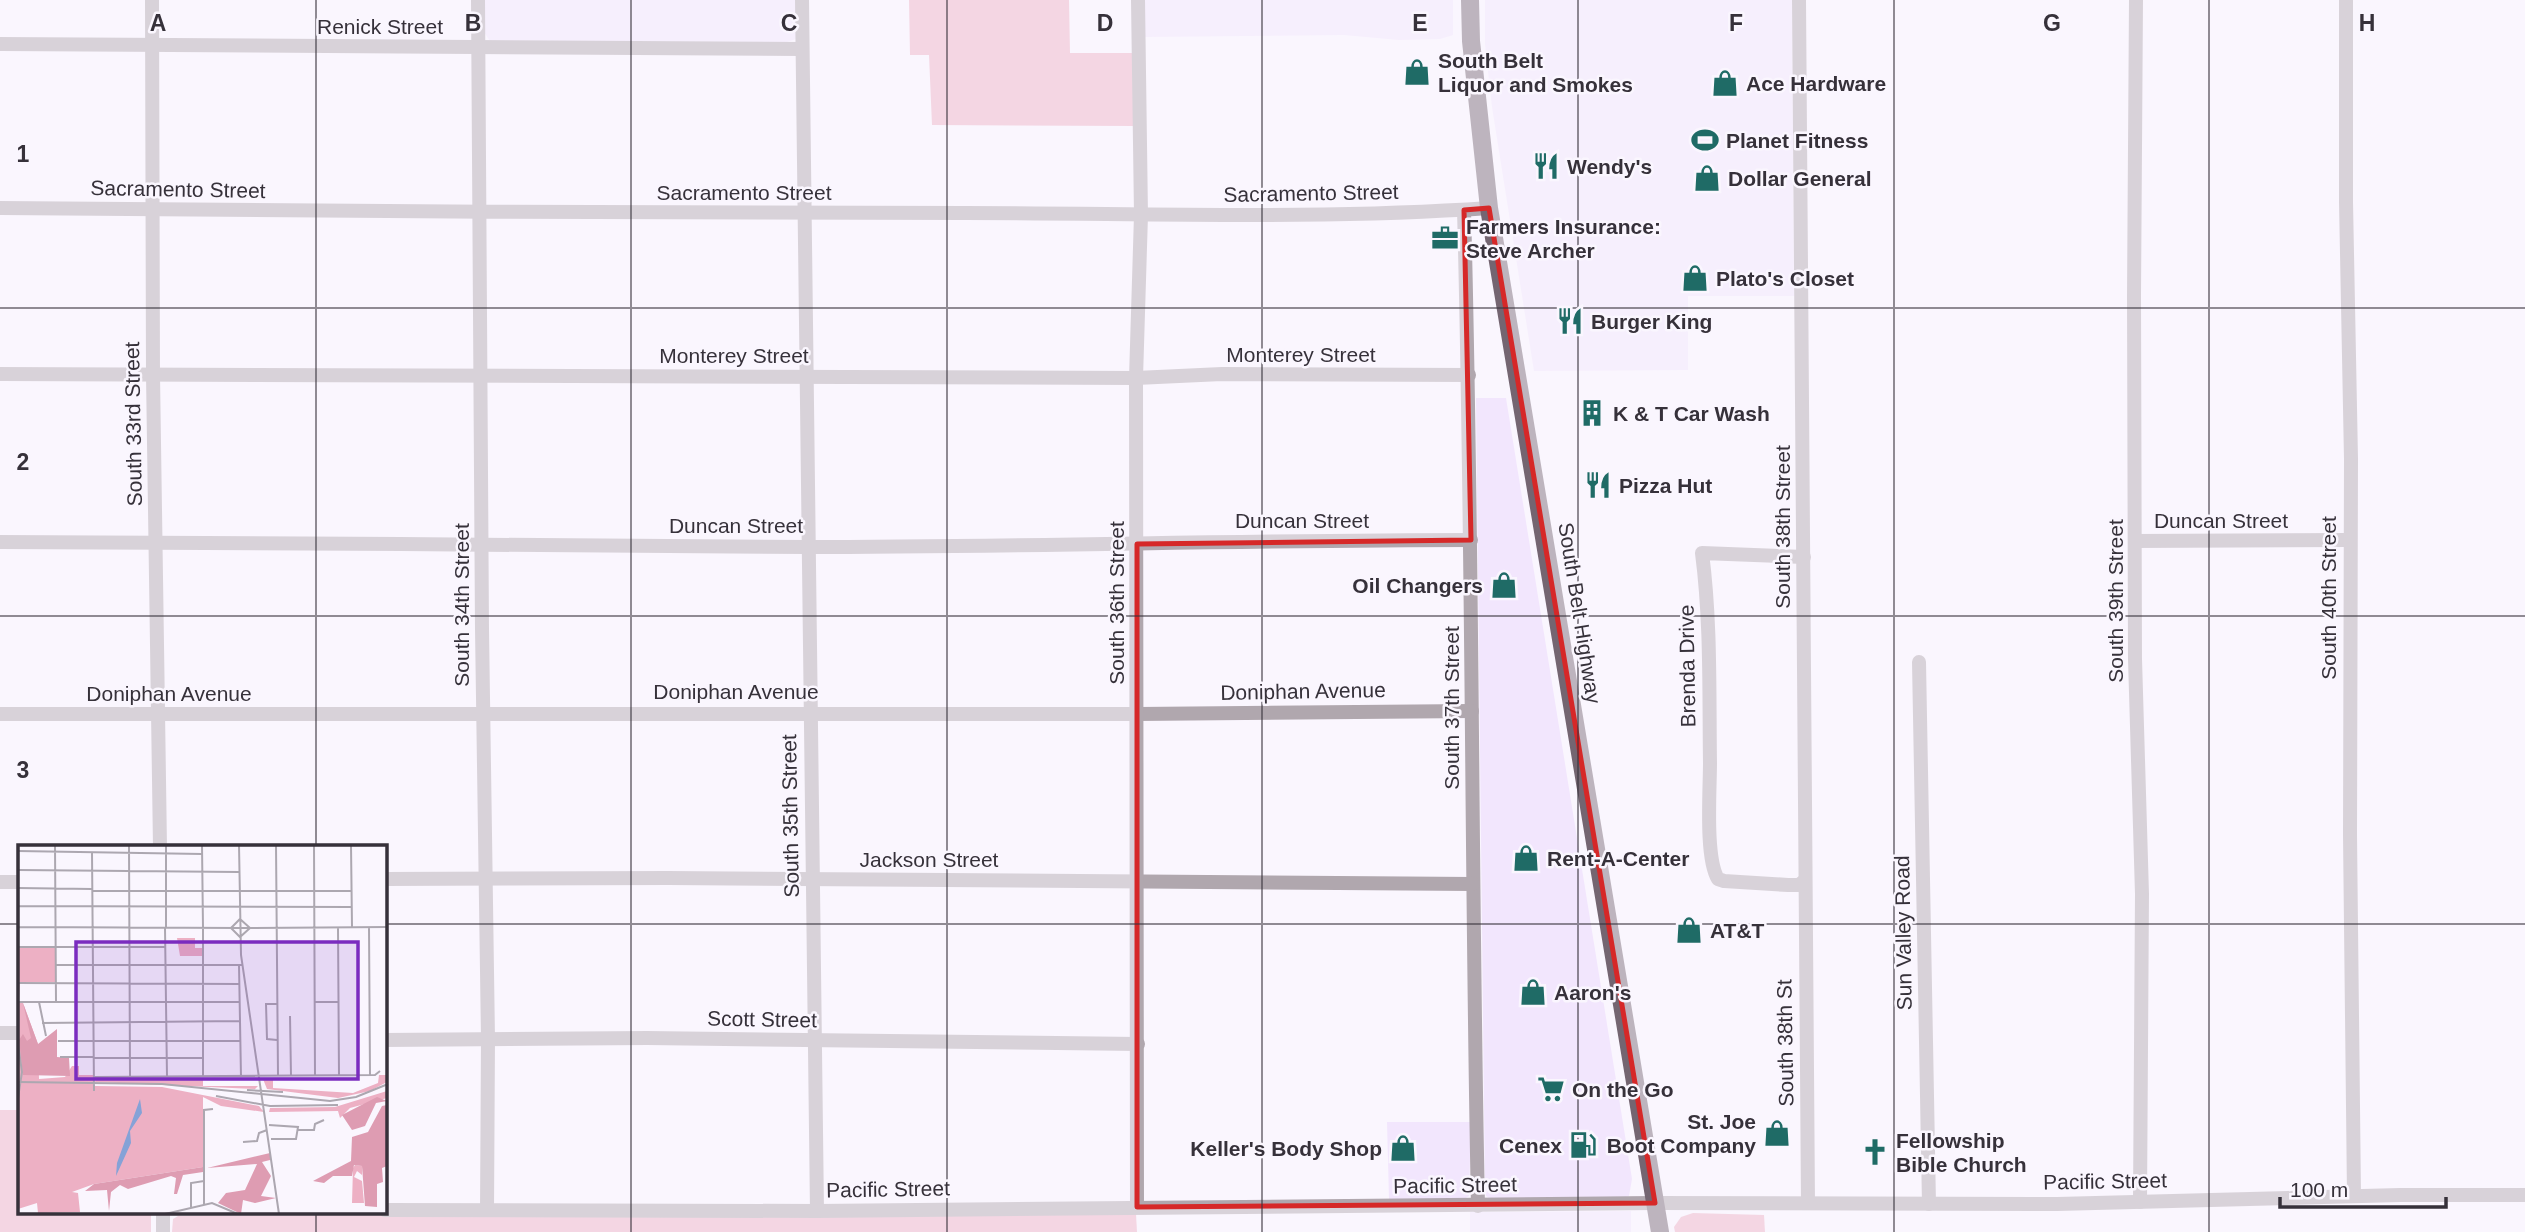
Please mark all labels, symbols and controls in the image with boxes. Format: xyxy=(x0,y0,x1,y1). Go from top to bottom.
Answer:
text: A xyxy=(150,10,166,36)
text: B xyxy=(465,10,481,36)
text: C xyxy=(781,10,797,36)
text: D xyxy=(1097,10,1113,36)
text: E xyxy=(1412,10,1428,36)
text: F xyxy=(1729,10,1743,36)
text: G xyxy=(2043,10,2061,36)
text: H xyxy=(2359,10,2375,36)
street label: Renick Street xyxy=(317,15,443,38)
place label: South Belt Liquor and Smokes xyxy=(1438,49,1633,96)
shop icon: South Belt Liquor and Smokes xyxy=(1402,57,1432,87)
shop icon: Ace Hardware xyxy=(1710,68,1740,98)
place label: Ace Hardware xyxy=(1746,72,1886,95)
sports icon: Planet Fitness xyxy=(1690,125,1720,155)
place label: Planet Fitness xyxy=(1726,129,1868,152)
text: 1 xyxy=(17,141,30,167)
restaurant icon: Wendy's xyxy=(1531,151,1561,181)
place label: Wendy's xyxy=(1567,155,1652,178)
shop icon: Dollar General xyxy=(1692,163,1722,193)
place label: Dollar General xyxy=(1728,167,1872,190)
street label: Sacramento Street xyxy=(90,176,266,202)
street label: Sacramento Street xyxy=(1223,180,1399,206)
street label: Sacramento Street xyxy=(656,181,832,204)
place label: Farmers Insurance: Steve Archer xyxy=(1466,215,1661,262)
office icon: Farmers Insurance: Steve Archer xyxy=(1430,223,1460,253)
shop icon: Plato's Closet xyxy=(1680,263,1710,293)
place label: Plato's Closet xyxy=(1716,267,1854,290)
restaurant icon: Burger King xyxy=(1555,306,1585,336)
place label: Burger King xyxy=(1591,310,1712,333)
street label: South 33rd Street xyxy=(120,341,146,506)
street label: Monterey Street xyxy=(1226,343,1376,366)
street label: Monterey Street xyxy=(659,344,809,367)
building icon: K & T Car Wash xyxy=(1577,398,1607,428)
place label: K & T Car Wash xyxy=(1613,402,1770,425)
street label: South 38th Street xyxy=(1771,445,1794,609)
text: 2 xyxy=(17,449,29,475)
restaurant icon: Pizza Hut xyxy=(1583,470,1613,500)
place label: Pizza Hut xyxy=(1619,474,1712,497)
street label: Duncan Street xyxy=(1235,509,1369,532)
street label: Duncan Street xyxy=(2154,509,2288,532)
street label: Duncan Street xyxy=(669,514,803,537)
street label: South 40th Street xyxy=(2317,516,2340,680)
street label: South 39th Street xyxy=(2104,519,2127,683)
street label: South 36th Street xyxy=(1105,521,1128,685)
street label: South Belt Highway xyxy=(1554,521,1606,706)
street label: South 34th Street xyxy=(450,523,473,687)
shop icon: Oil Changers xyxy=(1489,570,1519,600)
place label: Oil Changers xyxy=(1352,574,1483,597)
street label: Brenda Drive xyxy=(1674,605,1700,727)
street label: South 37th Street xyxy=(1440,626,1463,790)
street label: Doniphan Avenue xyxy=(1220,678,1386,704)
street label: Doniphan Avenue xyxy=(653,680,819,703)
street label: Doniphan Avenue xyxy=(86,682,252,705)
street label: South 35th Street xyxy=(777,734,803,898)
text: 3 xyxy=(17,757,29,783)
shop icon: Rent-A-Center xyxy=(1511,843,1541,873)
inset map xyxy=(18,845,387,1214)
place label: Rent-A-Center xyxy=(1547,847,1689,870)
street label: Jackson Street xyxy=(860,848,999,871)
street label: Sun Valley Road xyxy=(1890,855,1916,1011)
shop icon: AT&T xyxy=(1674,915,1704,945)
place label: AT&T xyxy=(1710,919,1765,942)
shop icon: Aaron's xyxy=(1518,977,1548,1007)
street label: South 38th St xyxy=(1772,979,1798,1107)
place label: Aaron's xyxy=(1554,981,1631,1004)
street label: Scott Street xyxy=(707,1007,817,1031)
supermarket icon: On the Go xyxy=(1536,1074,1566,1104)
place label: On the Go xyxy=(1572,1078,1674,1101)
place label: St. Joe Boot Company xyxy=(1607,1110,1756,1157)
shop icon: St. Joe Boot Company xyxy=(1762,1118,1792,1148)
place label: Fellowship Bible Church xyxy=(1896,1129,2027,1176)
fuel station icon: Cenex xyxy=(1568,1130,1598,1160)
shop icon: Keller's Body Shop xyxy=(1388,1133,1418,1163)
place label: Cenex xyxy=(1499,1134,1562,1157)
place label: Keller's Body Shop xyxy=(1190,1137,1382,1160)
church icon: Fellowship Bible Church xyxy=(1860,1137,1890,1167)
scale bar xyxy=(2280,1166,2446,1210)
street label: Pacific Street xyxy=(2043,1168,2167,1194)
street label: Pacific Street xyxy=(1393,1172,1517,1198)
street label: Pacific Street xyxy=(826,1176,950,1202)
text: 100 m xyxy=(2290,1178,2348,1201)

